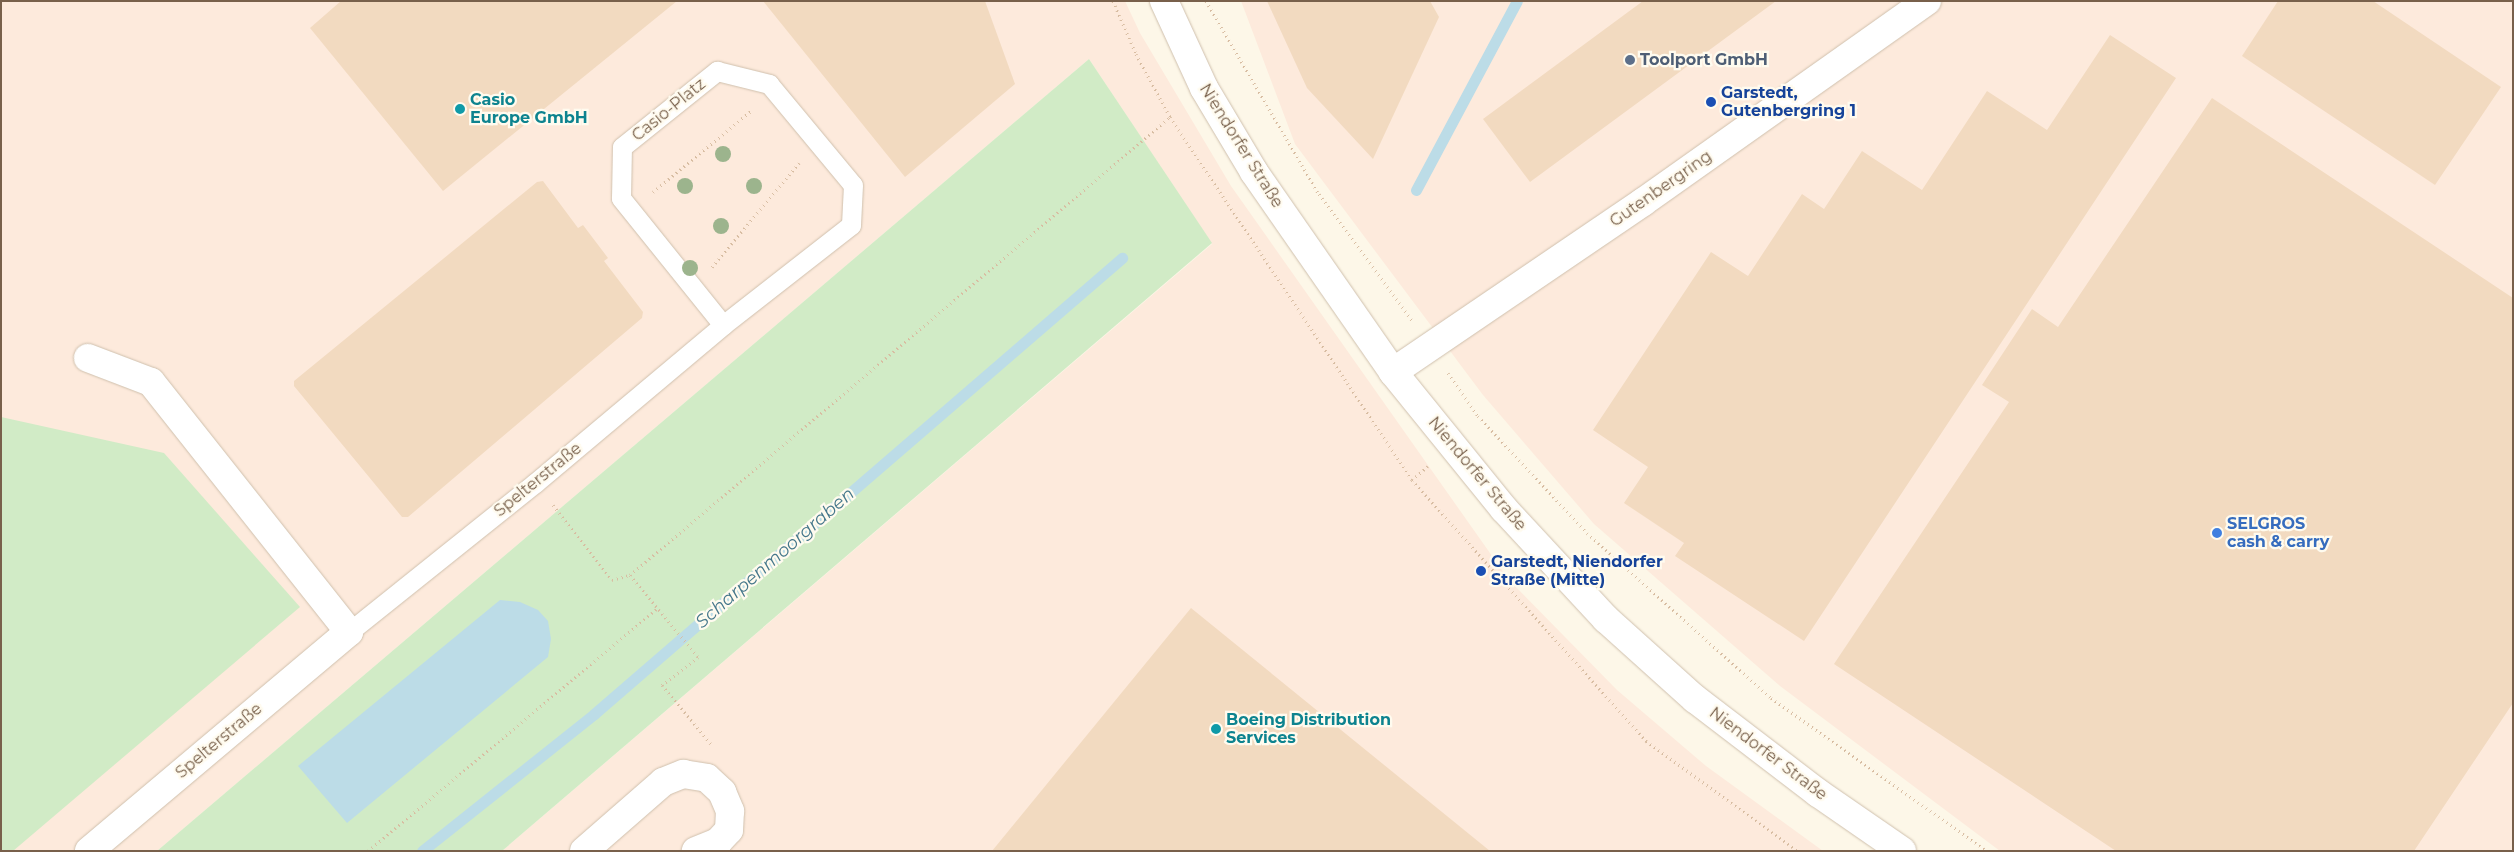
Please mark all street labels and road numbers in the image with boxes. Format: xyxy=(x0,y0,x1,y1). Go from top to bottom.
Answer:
street label: Casio-Platz xyxy=(628,75,710,145)
street label: Niendorfer Straße xyxy=(1195,80,1287,212)
street label: Gutenbergring xyxy=(1606,147,1716,231)
street label: Niendorfer Straße xyxy=(1424,413,1530,535)
street label: Spelterstraße xyxy=(491,439,585,521)
street label: Spelterstraße xyxy=(172,699,266,783)
street label: Niendorfer Straße xyxy=(1705,703,1831,805)

